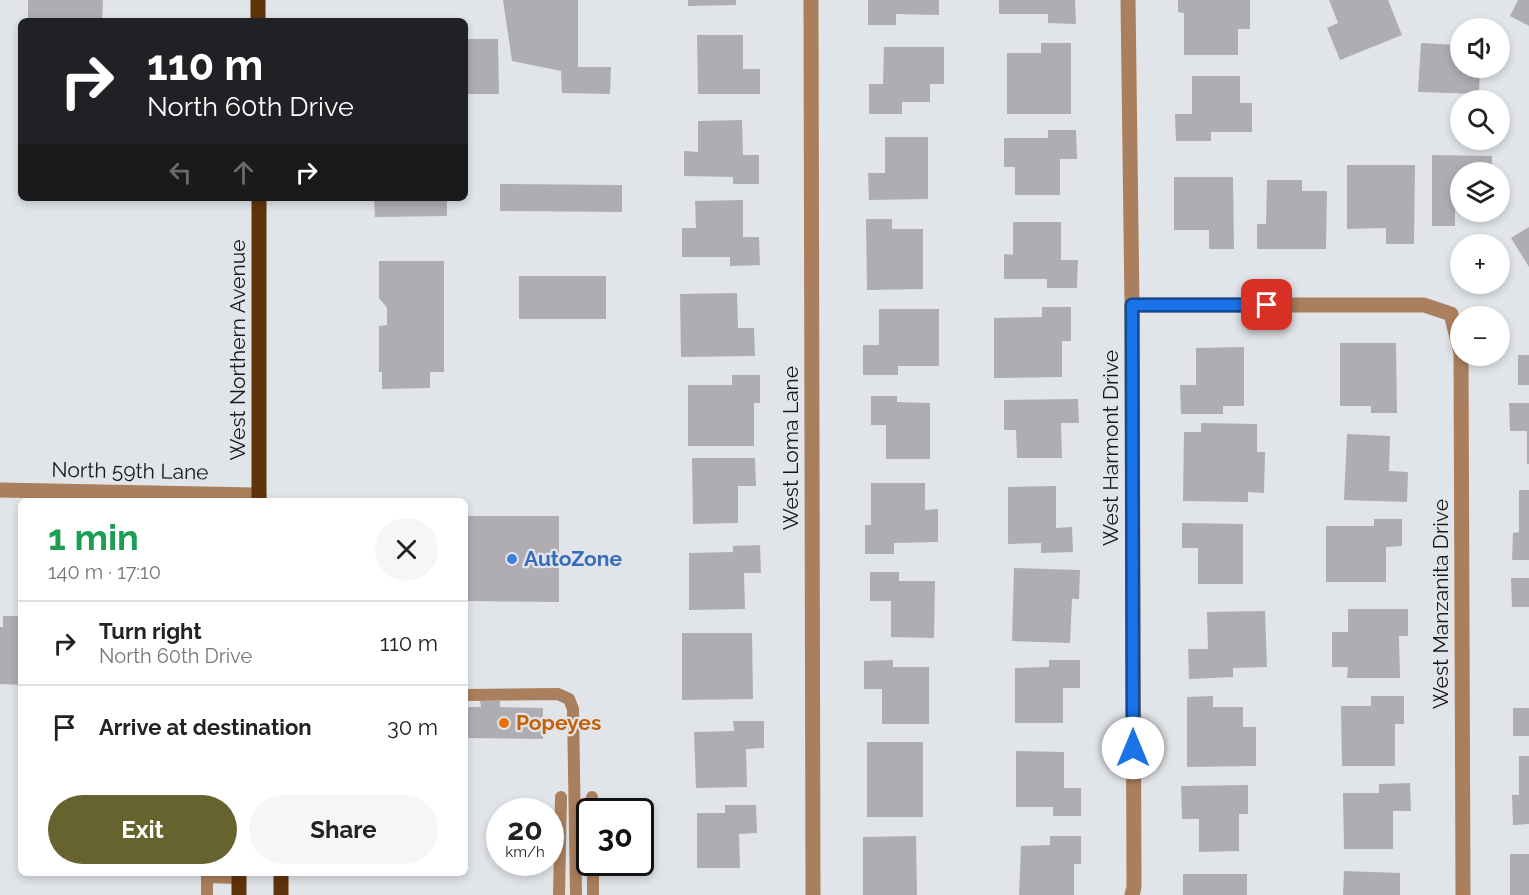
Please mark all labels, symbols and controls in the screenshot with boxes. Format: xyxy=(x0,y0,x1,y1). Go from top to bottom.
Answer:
map controls xyxy=(1450,18,1510,366)
button: sound xyxy=(1450,18,1510,78)
text: 110 m xyxy=(147,41,263,90)
icon: right xyxy=(48,42,126,120)
button: search xyxy=(1450,90,1510,150)
text: North 60th Drive xyxy=(147,91,354,122)
icon: left xyxy=(164,156,197,189)
icon: ahead xyxy=(227,156,260,189)
icon: right xyxy=(290,156,323,189)
button: layers xyxy=(1450,162,1510,222)
button: + xyxy=(1450,234,1510,294)
street label: West Northern Avenue xyxy=(225,240,250,460)
pin xyxy=(1241,279,1292,330)
icon: arrive xyxy=(1250,288,1283,321)
button: − xyxy=(1450,306,1510,366)
street label: West Harmont Drive xyxy=(1098,350,1123,546)
street label: West Loma Lane xyxy=(778,366,803,530)
street label: North 59th Lane xyxy=(51,457,209,484)
street label: West Manzanita Drive xyxy=(1428,499,1453,709)
text: 1 min xyxy=(48,516,139,558)
button: close xyxy=(375,518,438,581)
place label: AutoZone xyxy=(524,546,622,571)
marker: AutoZone xyxy=(505,552,519,566)
text: 140 m · 17:10 xyxy=(48,560,161,584)
text: Turn right xyxy=(99,618,202,644)
icon: right xyxy=(48,627,81,660)
text: 110 m xyxy=(380,630,438,656)
text: North 60th Drive xyxy=(99,644,252,668)
place label: Popeyes xyxy=(516,710,601,735)
icon: arrive xyxy=(48,711,81,744)
text: Arrive at destination xyxy=(99,714,312,740)
text: 30 m xyxy=(387,714,438,740)
marker: Popeyes xyxy=(497,716,511,730)
position arrow xyxy=(1101,716,1165,780)
button: Exit xyxy=(48,795,237,864)
button: Share xyxy=(249,795,438,864)
speed limit sign: 30 xyxy=(576,798,654,876)
text: 20 xyxy=(507,812,543,847)
text: km/h xyxy=(505,843,545,861)

